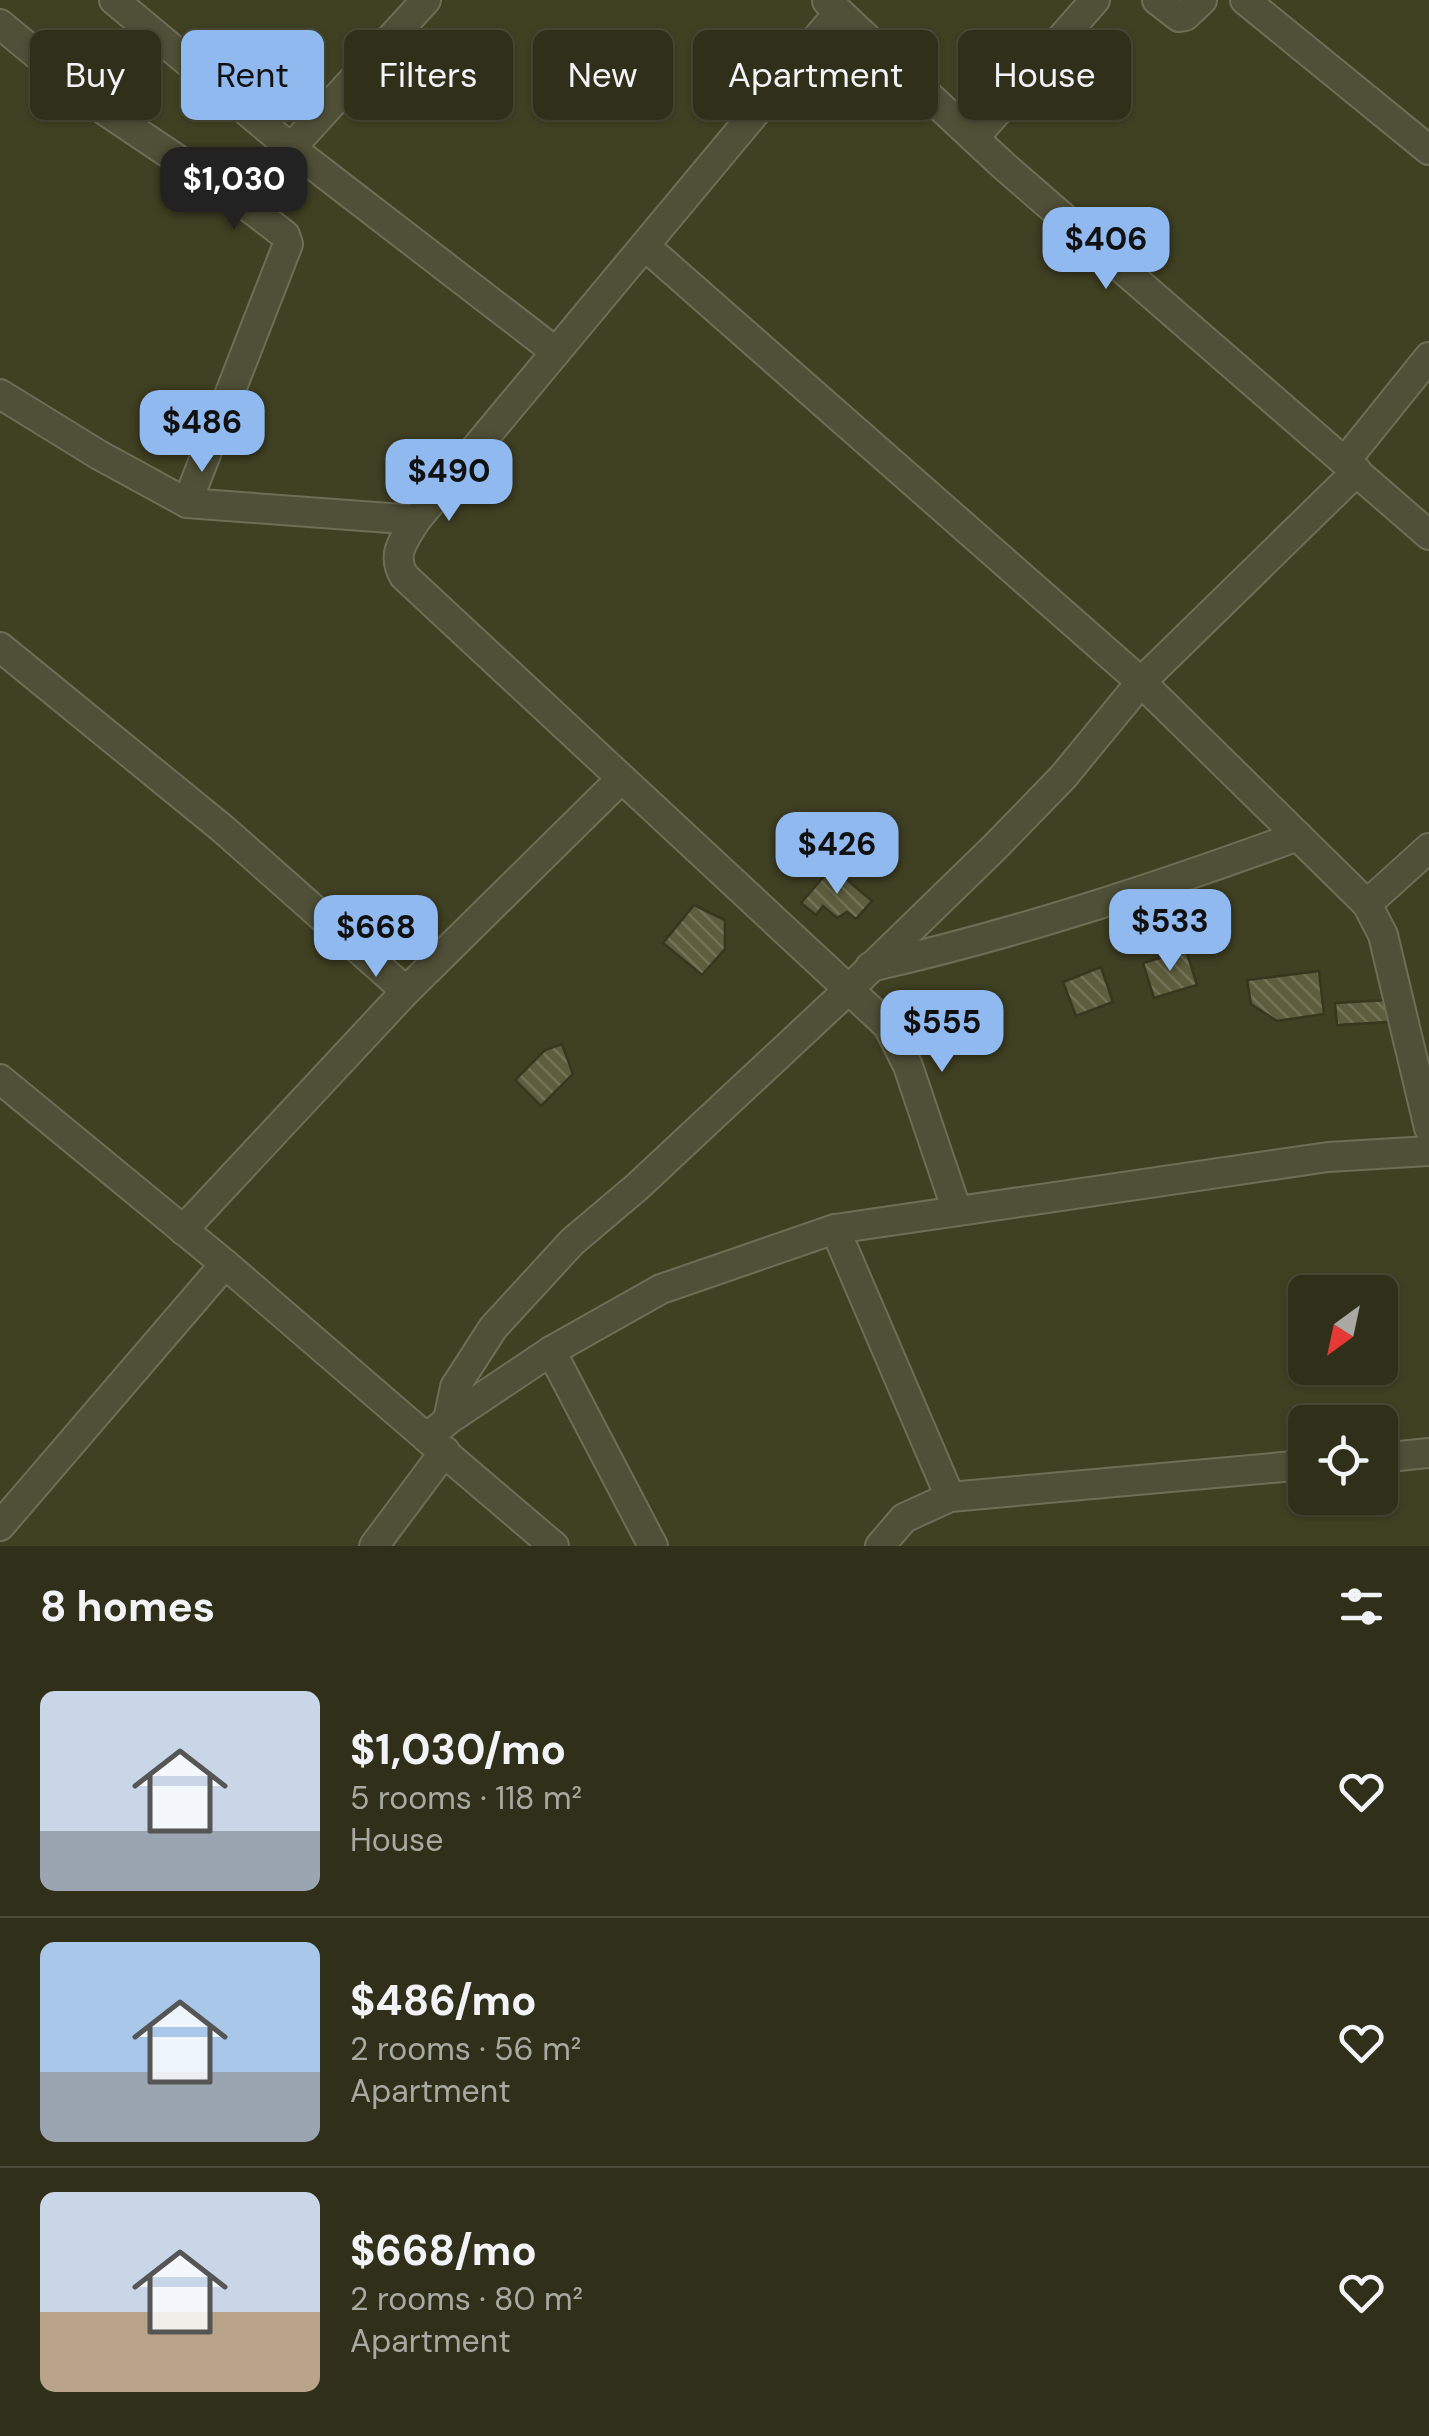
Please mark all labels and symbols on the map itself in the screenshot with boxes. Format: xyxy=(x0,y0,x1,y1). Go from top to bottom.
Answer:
pin: $1,030 xyxy=(153,147,315,232)
pin: $406 xyxy=(1047,207,1165,292)
pin: $486 xyxy=(143,390,261,475)
pin: $490 xyxy=(390,439,508,524)
pin: $426 xyxy=(778,812,896,897)
pin: $533 xyxy=(1111,889,1229,974)
pin: $668 xyxy=(317,895,435,980)
pin: $555 xyxy=(883,990,1001,1075)
north arrow xyxy=(1288,1275,1398,1385)

